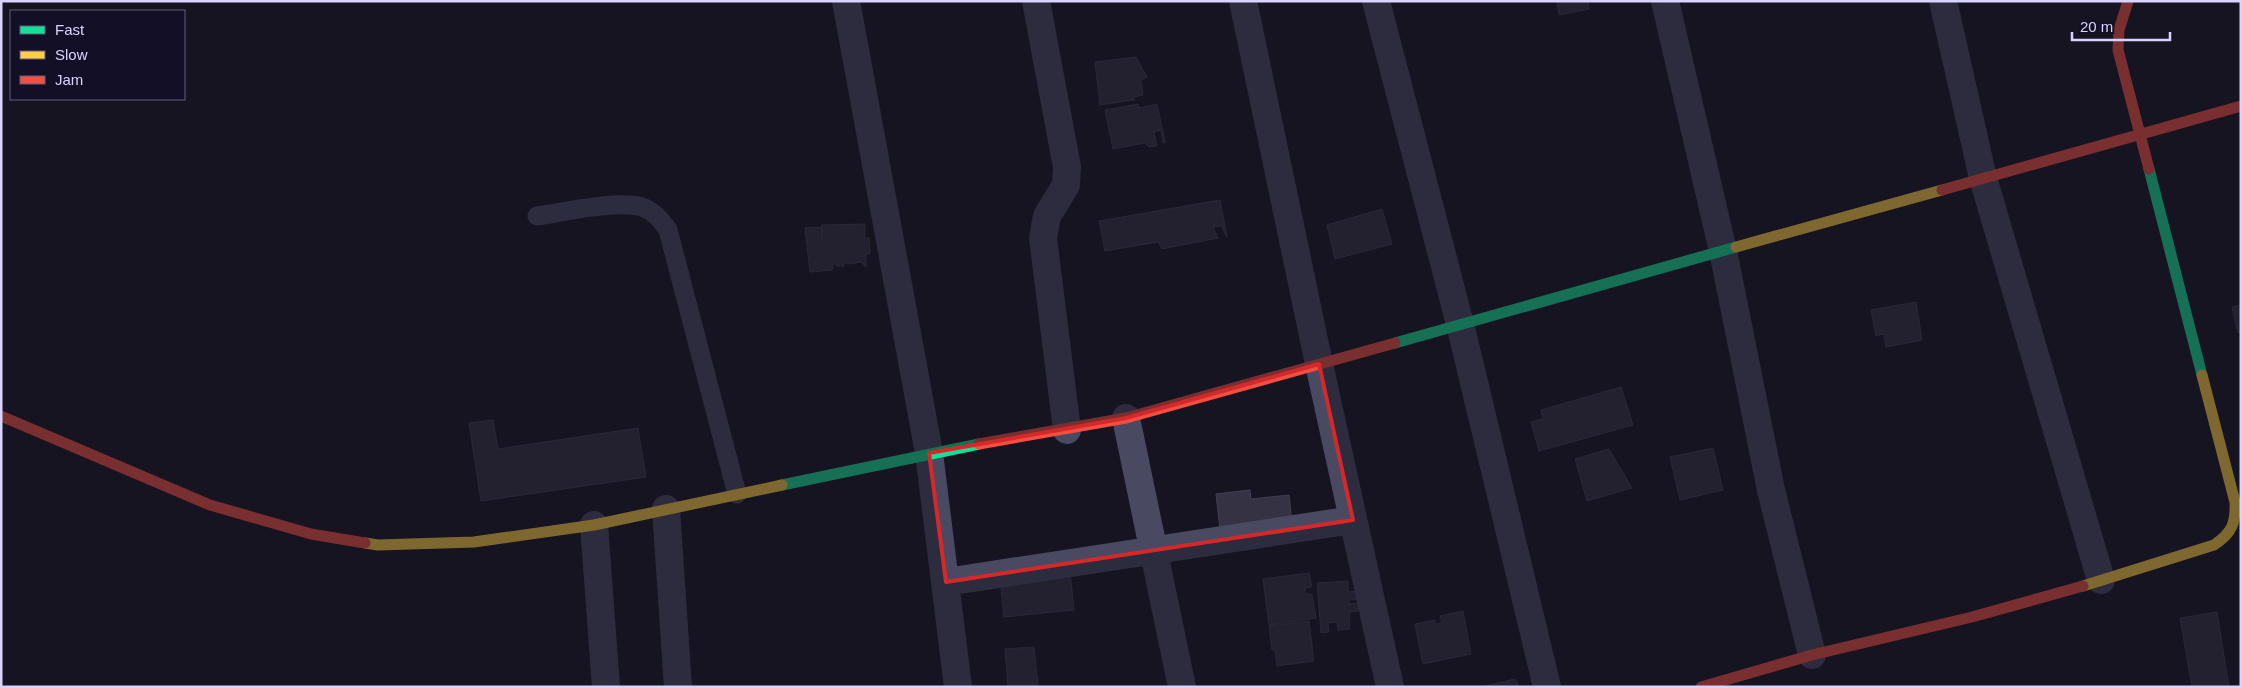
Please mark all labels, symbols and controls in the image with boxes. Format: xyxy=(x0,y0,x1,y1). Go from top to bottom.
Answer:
legend xyxy=(10,10,185,100)
scale bar xyxy=(2072,10,2170,42)
text: 20 m xyxy=(2080,18,2113,35)
text: Fast xyxy=(55,21,85,38)
text: Slow xyxy=(55,46,88,63)
text: Jam xyxy=(55,71,83,88)

